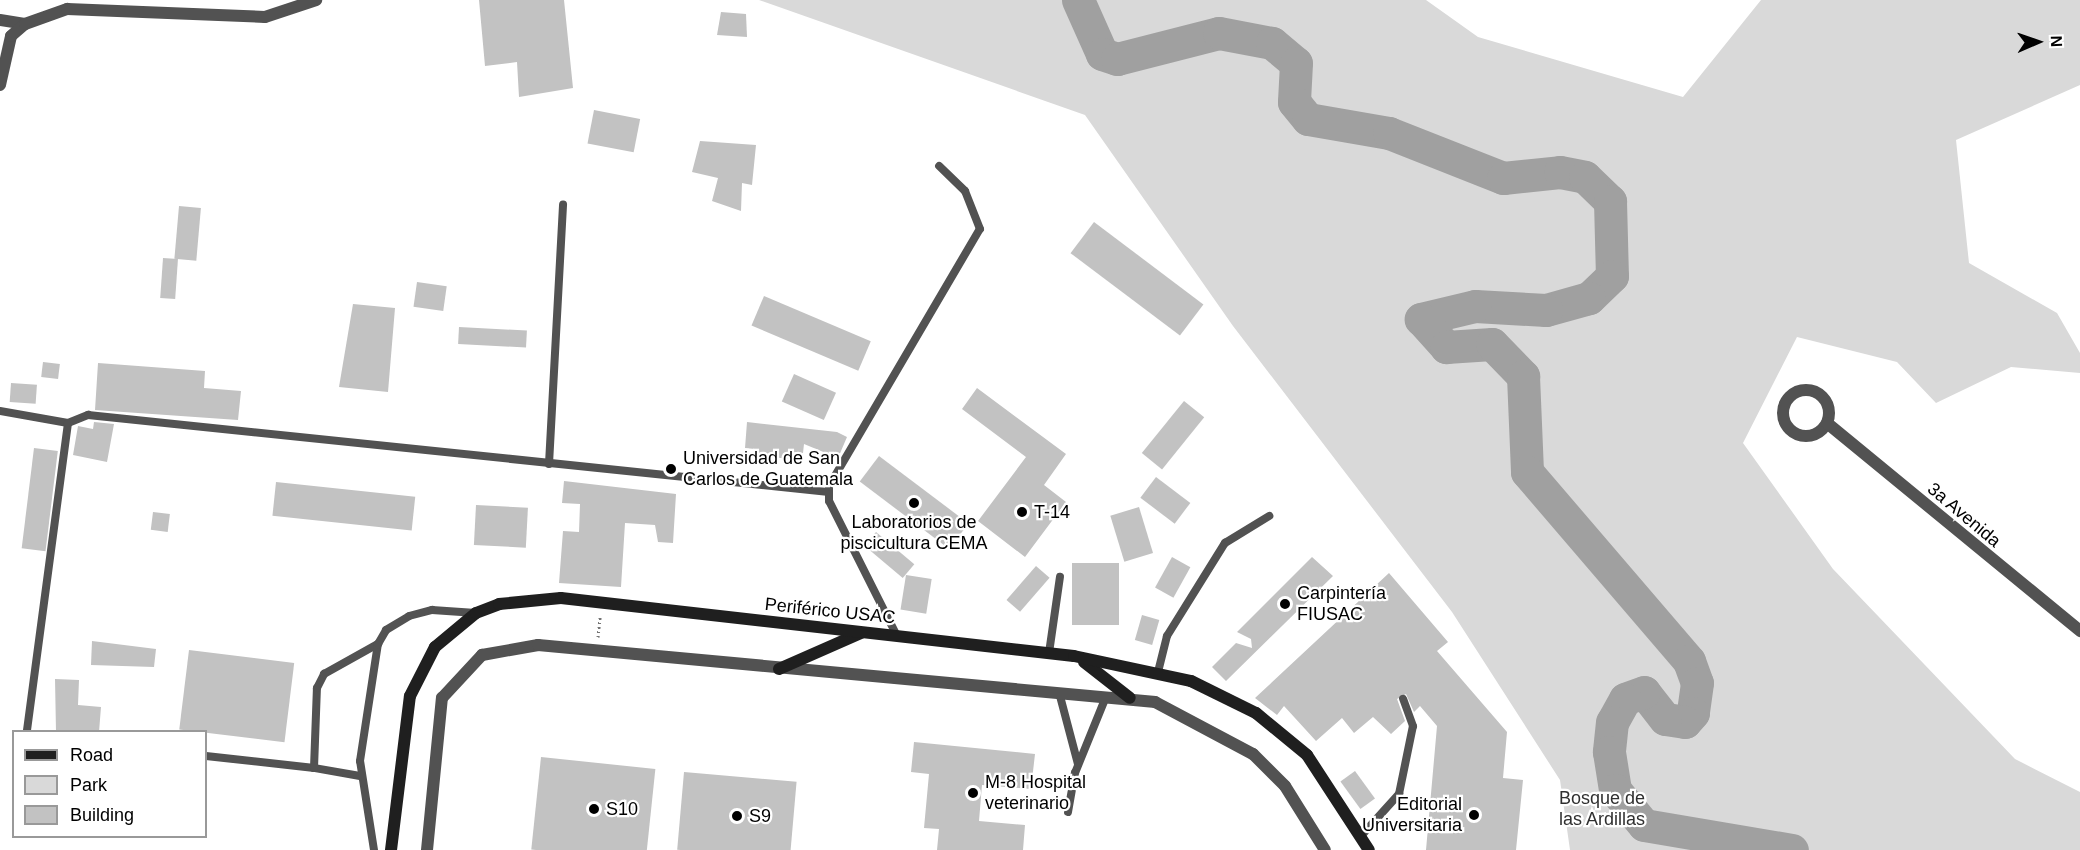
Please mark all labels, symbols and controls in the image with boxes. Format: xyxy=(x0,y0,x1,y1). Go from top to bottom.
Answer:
north arrow xyxy=(2008,12,2068,72)
text: N xyxy=(2048,35,2065,47)
place label: Universidad de San Carlos de Guatemala xyxy=(683,448,853,490)
marker: Universidad de San Carlos de Guatemala xyxy=(664,462,678,476)
street label: 3a Avenida xyxy=(1923,478,2005,552)
marker: Laboratorios de piscicultura CEMA xyxy=(907,496,921,510)
place label: T-14 xyxy=(1034,501,1070,523)
marker: T-14 xyxy=(1015,505,1029,519)
place label: Laboratorios de piscicultura CEMA xyxy=(840,512,988,554)
place label: Carpintería FIUSAC xyxy=(1297,583,1386,626)
street label: Periférico USAC xyxy=(764,593,896,629)
marker: Carpintería FIUSAC xyxy=(1278,597,1292,611)
legend xyxy=(12,730,207,838)
text: Road xyxy=(70,745,113,765)
place label: M-8 Hospital veterinario xyxy=(985,772,1086,814)
text: Park xyxy=(70,775,107,795)
marker: M-8 Hospital veterinario xyxy=(966,786,980,800)
park label: Bosque de las Ardillas xyxy=(1558,788,1646,830)
place label: Editorial Universitaria xyxy=(1362,794,1462,836)
place label: S10 xyxy=(606,798,638,820)
marker: S10 xyxy=(587,802,601,816)
text: Building xyxy=(70,805,134,825)
place label: S9 xyxy=(749,805,771,827)
marker: Editorial Universitaria xyxy=(1467,808,1481,822)
marker: S9 xyxy=(730,809,744,823)

